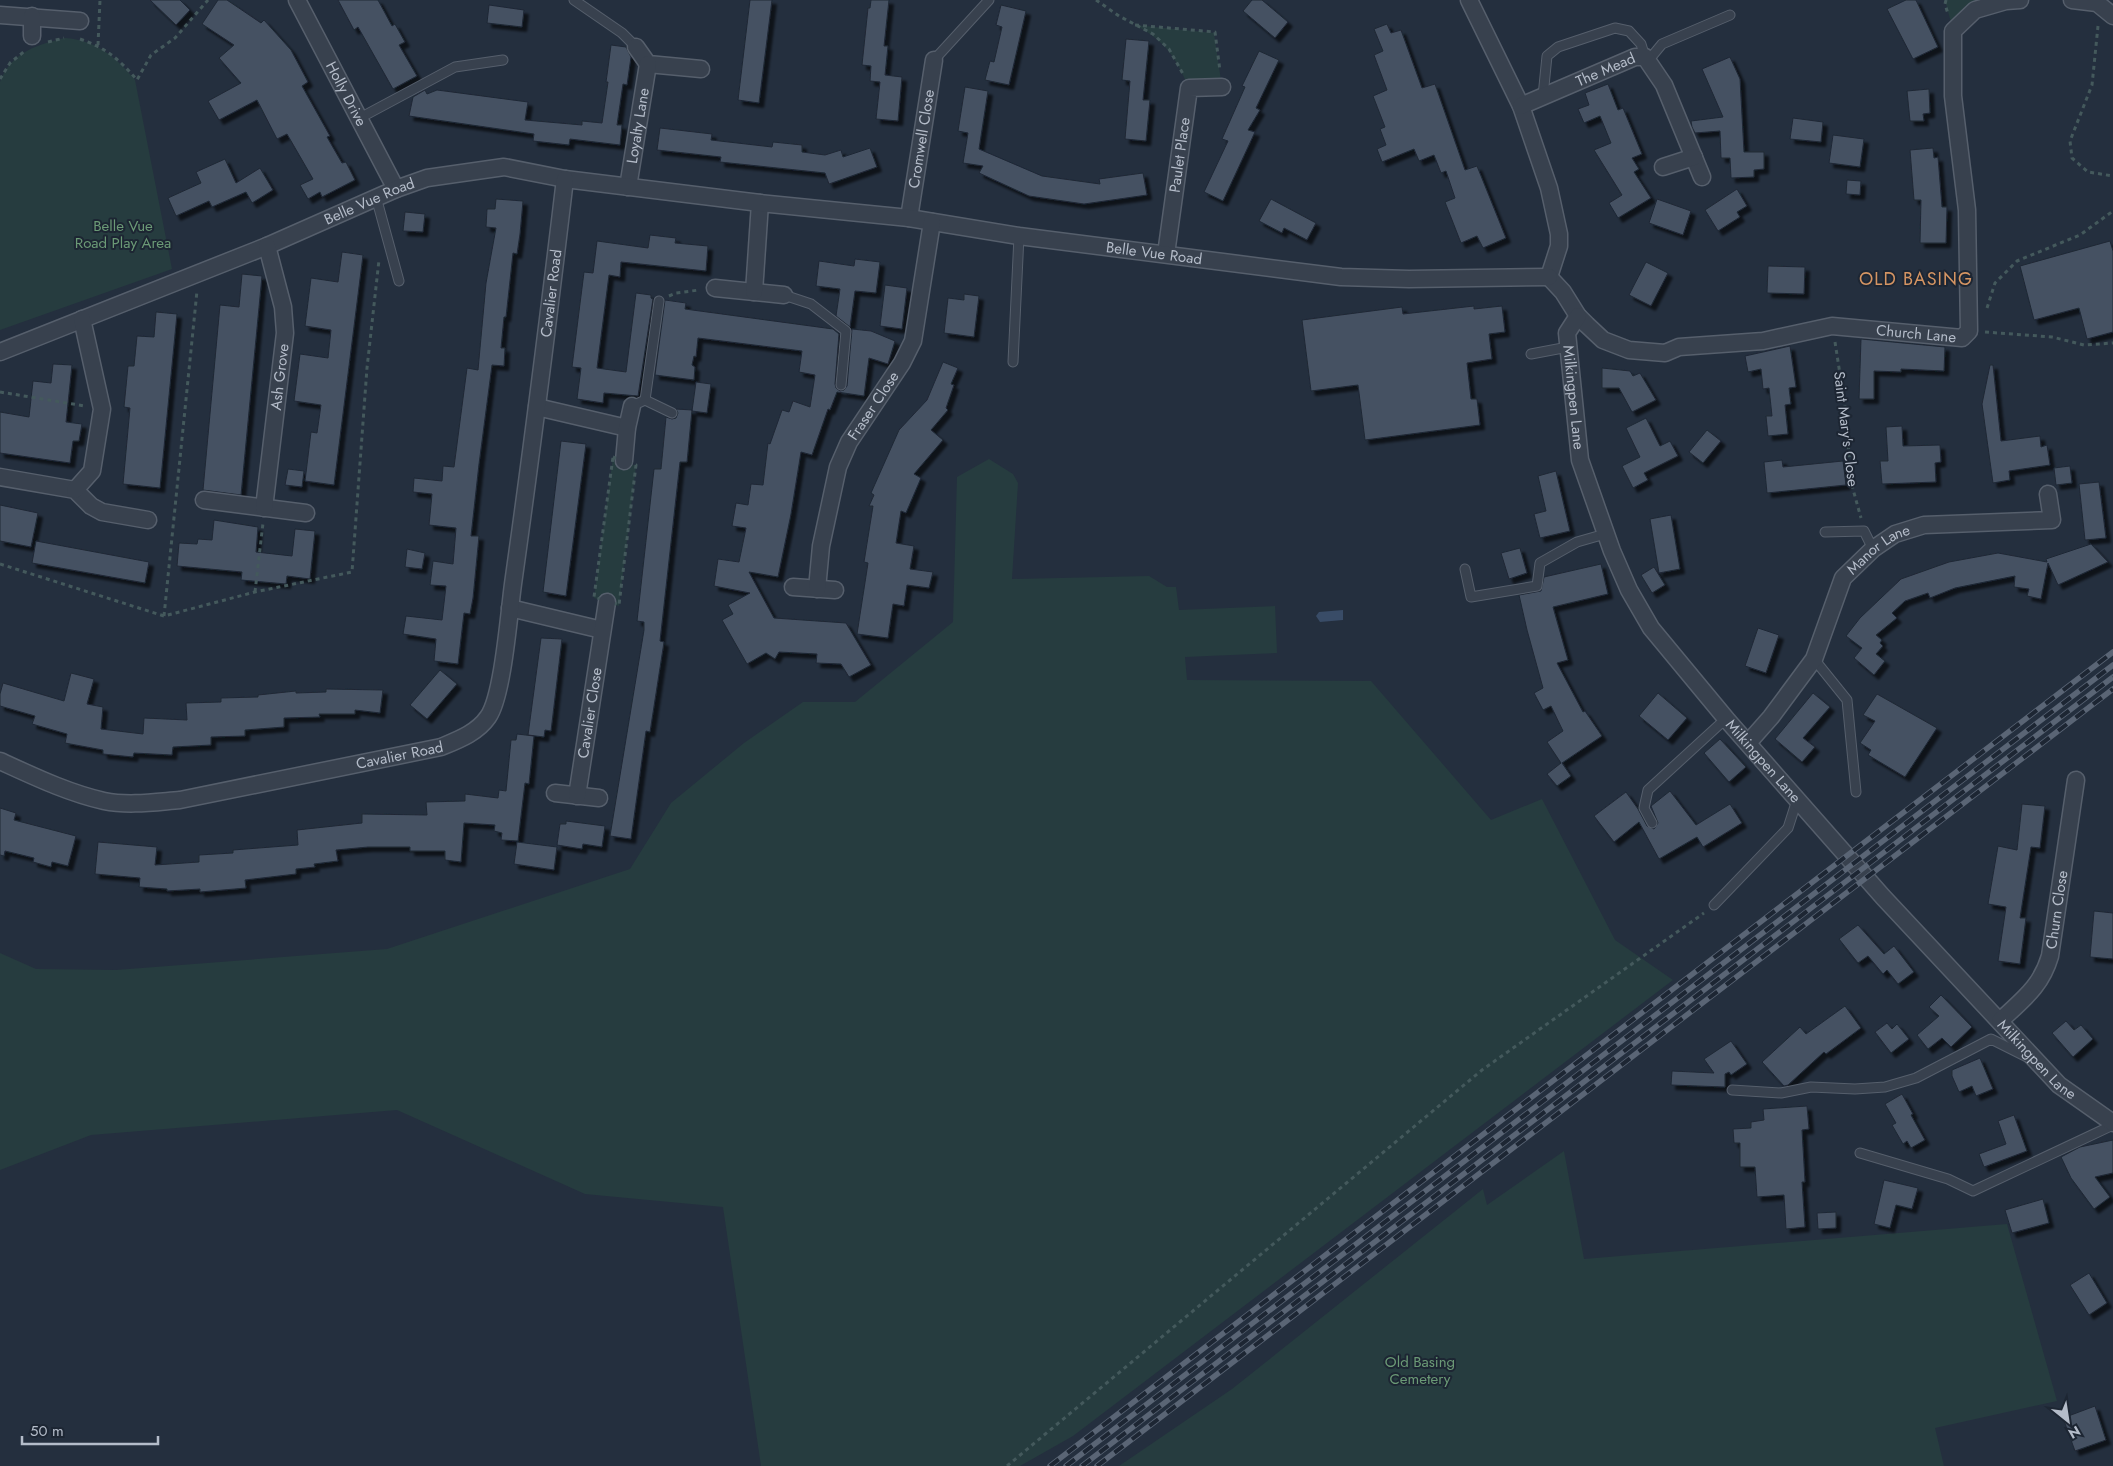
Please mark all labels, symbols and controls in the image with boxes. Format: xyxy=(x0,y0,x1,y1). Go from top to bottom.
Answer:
street label: The Mead xyxy=(1572,47,1639,92)
street label: Holly Drive xyxy=(320,58,372,130)
street label: Loyalty Lane xyxy=(621,86,655,165)
street label: Cromwell Close xyxy=(903,88,940,190)
street label: Paulet Place xyxy=(1164,116,1196,194)
street label: Belle Vue Road xyxy=(321,172,418,230)
park label: Belle Vue Road Play Area xyxy=(75,215,171,254)
street label: Belle Vue Road xyxy=(1105,236,1203,270)
street label: Cavalier Road xyxy=(535,248,567,339)
district label: OLD BASING xyxy=(1859,266,1973,292)
street label: Church Lane xyxy=(1875,319,1957,348)
street label: Ash Grove xyxy=(265,342,295,412)
street label: Milkingpen Lane xyxy=(1557,344,1590,451)
street label: Fraser Close xyxy=(842,367,905,445)
street label: Saint Mary's Close xyxy=(1828,370,1864,488)
street label: Manor Lane xyxy=(1842,519,1913,580)
street label: Cavalier Close xyxy=(572,666,608,760)
street label: Milkingpen Lane xyxy=(1720,715,1806,808)
street label: Cavalier Road xyxy=(354,736,445,775)
street label: Churn Close xyxy=(2040,869,2074,951)
street label: Milkingpen Lane xyxy=(1992,1015,2081,1105)
park label: Old Basing Cemetery xyxy=(1385,1351,1455,1390)
north arrow xyxy=(2043,1396,2093,1446)
scale bar xyxy=(22,1414,159,1446)
text: 50 m xyxy=(30,1420,64,1442)
text: N xyxy=(2065,1421,2084,1444)

